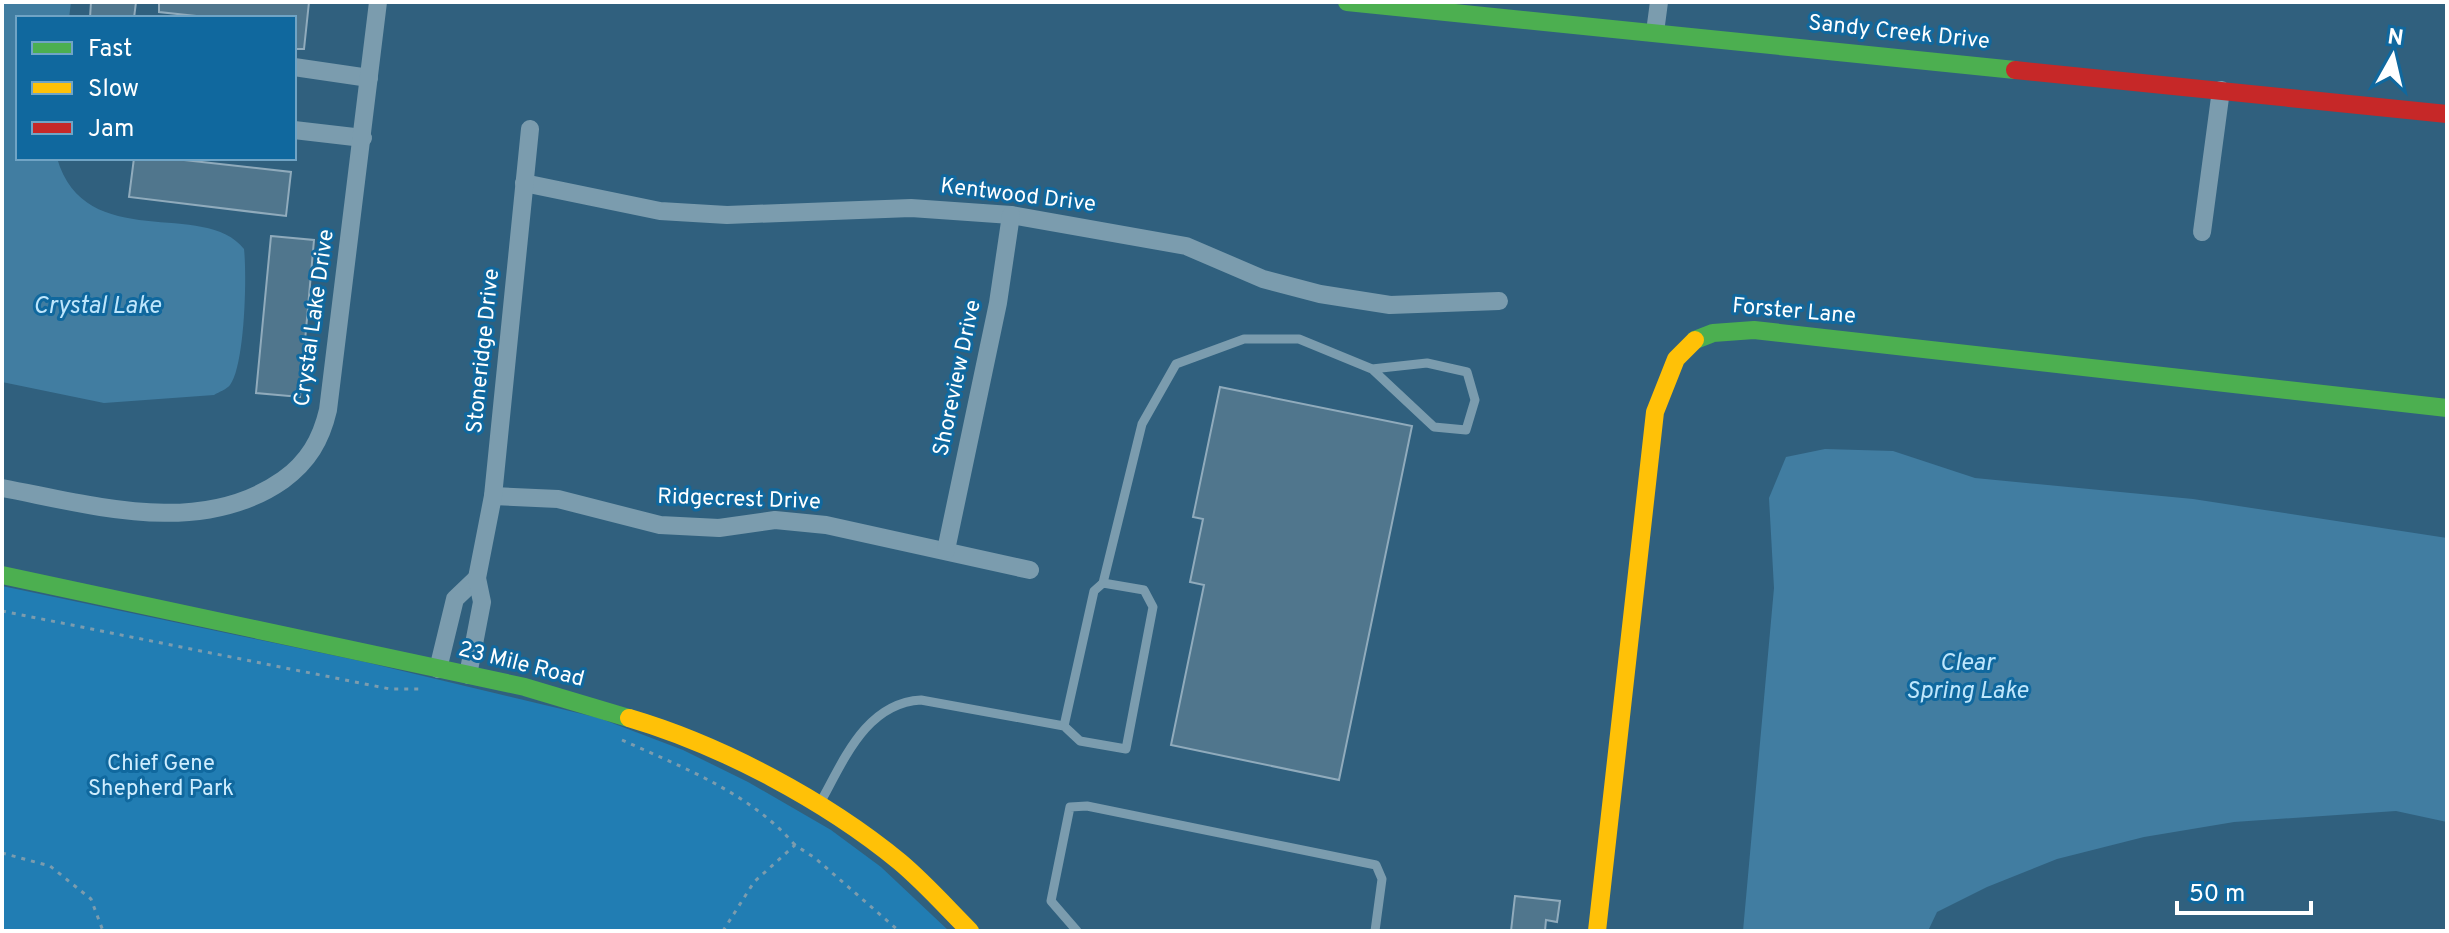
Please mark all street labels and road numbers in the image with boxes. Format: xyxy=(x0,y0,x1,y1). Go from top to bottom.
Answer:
street label: Sandy Creek Drive xyxy=(1807,10,1991,56)
street label: Kentwood Drive xyxy=(939,173,1097,219)
street label: Crystal Lake Drive xyxy=(289,228,341,408)
street label: Stoneridge Drive xyxy=(462,267,506,435)
street label: Forster Lane xyxy=(1731,293,1857,331)
street label: Shoreview Drive xyxy=(928,297,988,459)
street label: Ridgecrest Drive xyxy=(657,484,821,516)
street label: 23 Mile Road xyxy=(455,636,587,694)

